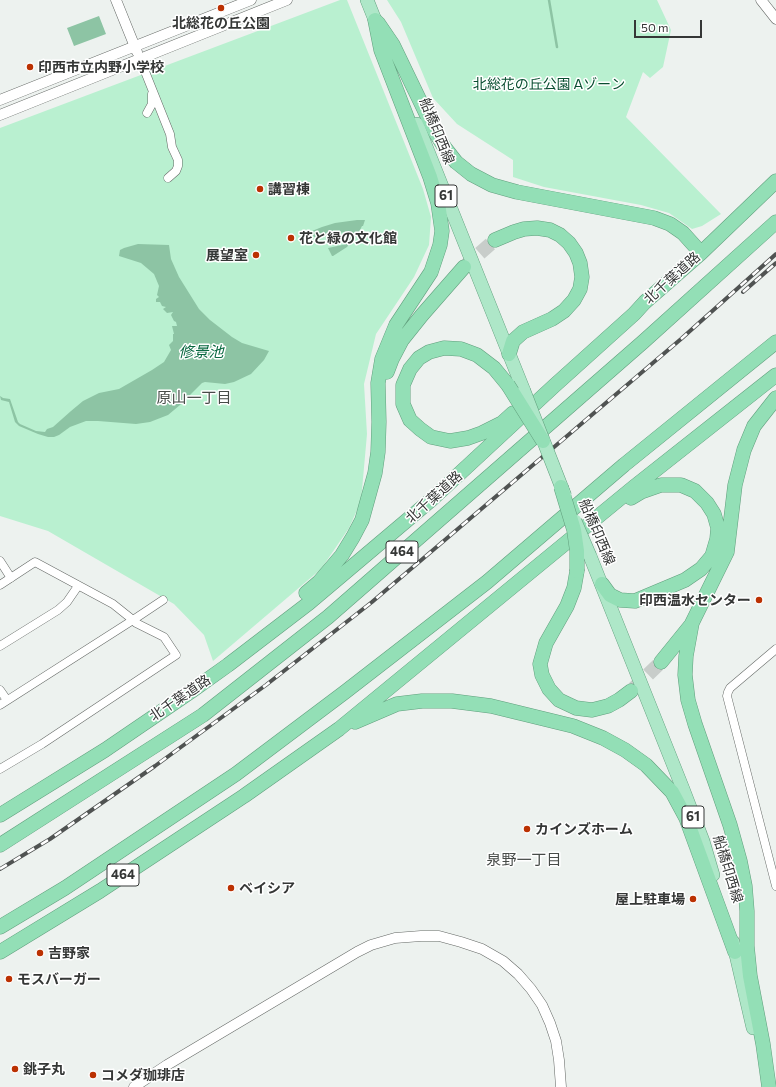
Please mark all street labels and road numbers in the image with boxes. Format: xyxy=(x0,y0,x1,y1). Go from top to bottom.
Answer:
street label: 船橋印西線 xyxy=(416,95,458,167)
road number: 61 xyxy=(435,185,457,207)
street label: 北千葉道路 xyxy=(640,248,704,308)
street label: 北千葉道路 xyxy=(402,467,466,527)
street label: 船橋印西線 xyxy=(576,497,618,567)
road number: 464 xyxy=(386,541,418,563)
street label: 北千葉道路 xyxy=(146,671,214,725)
road number: 61 xyxy=(682,806,704,828)
street label: 船橋印西線 xyxy=(710,833,746,905)
road number: 464 xyxy=(107,864,139,886)

